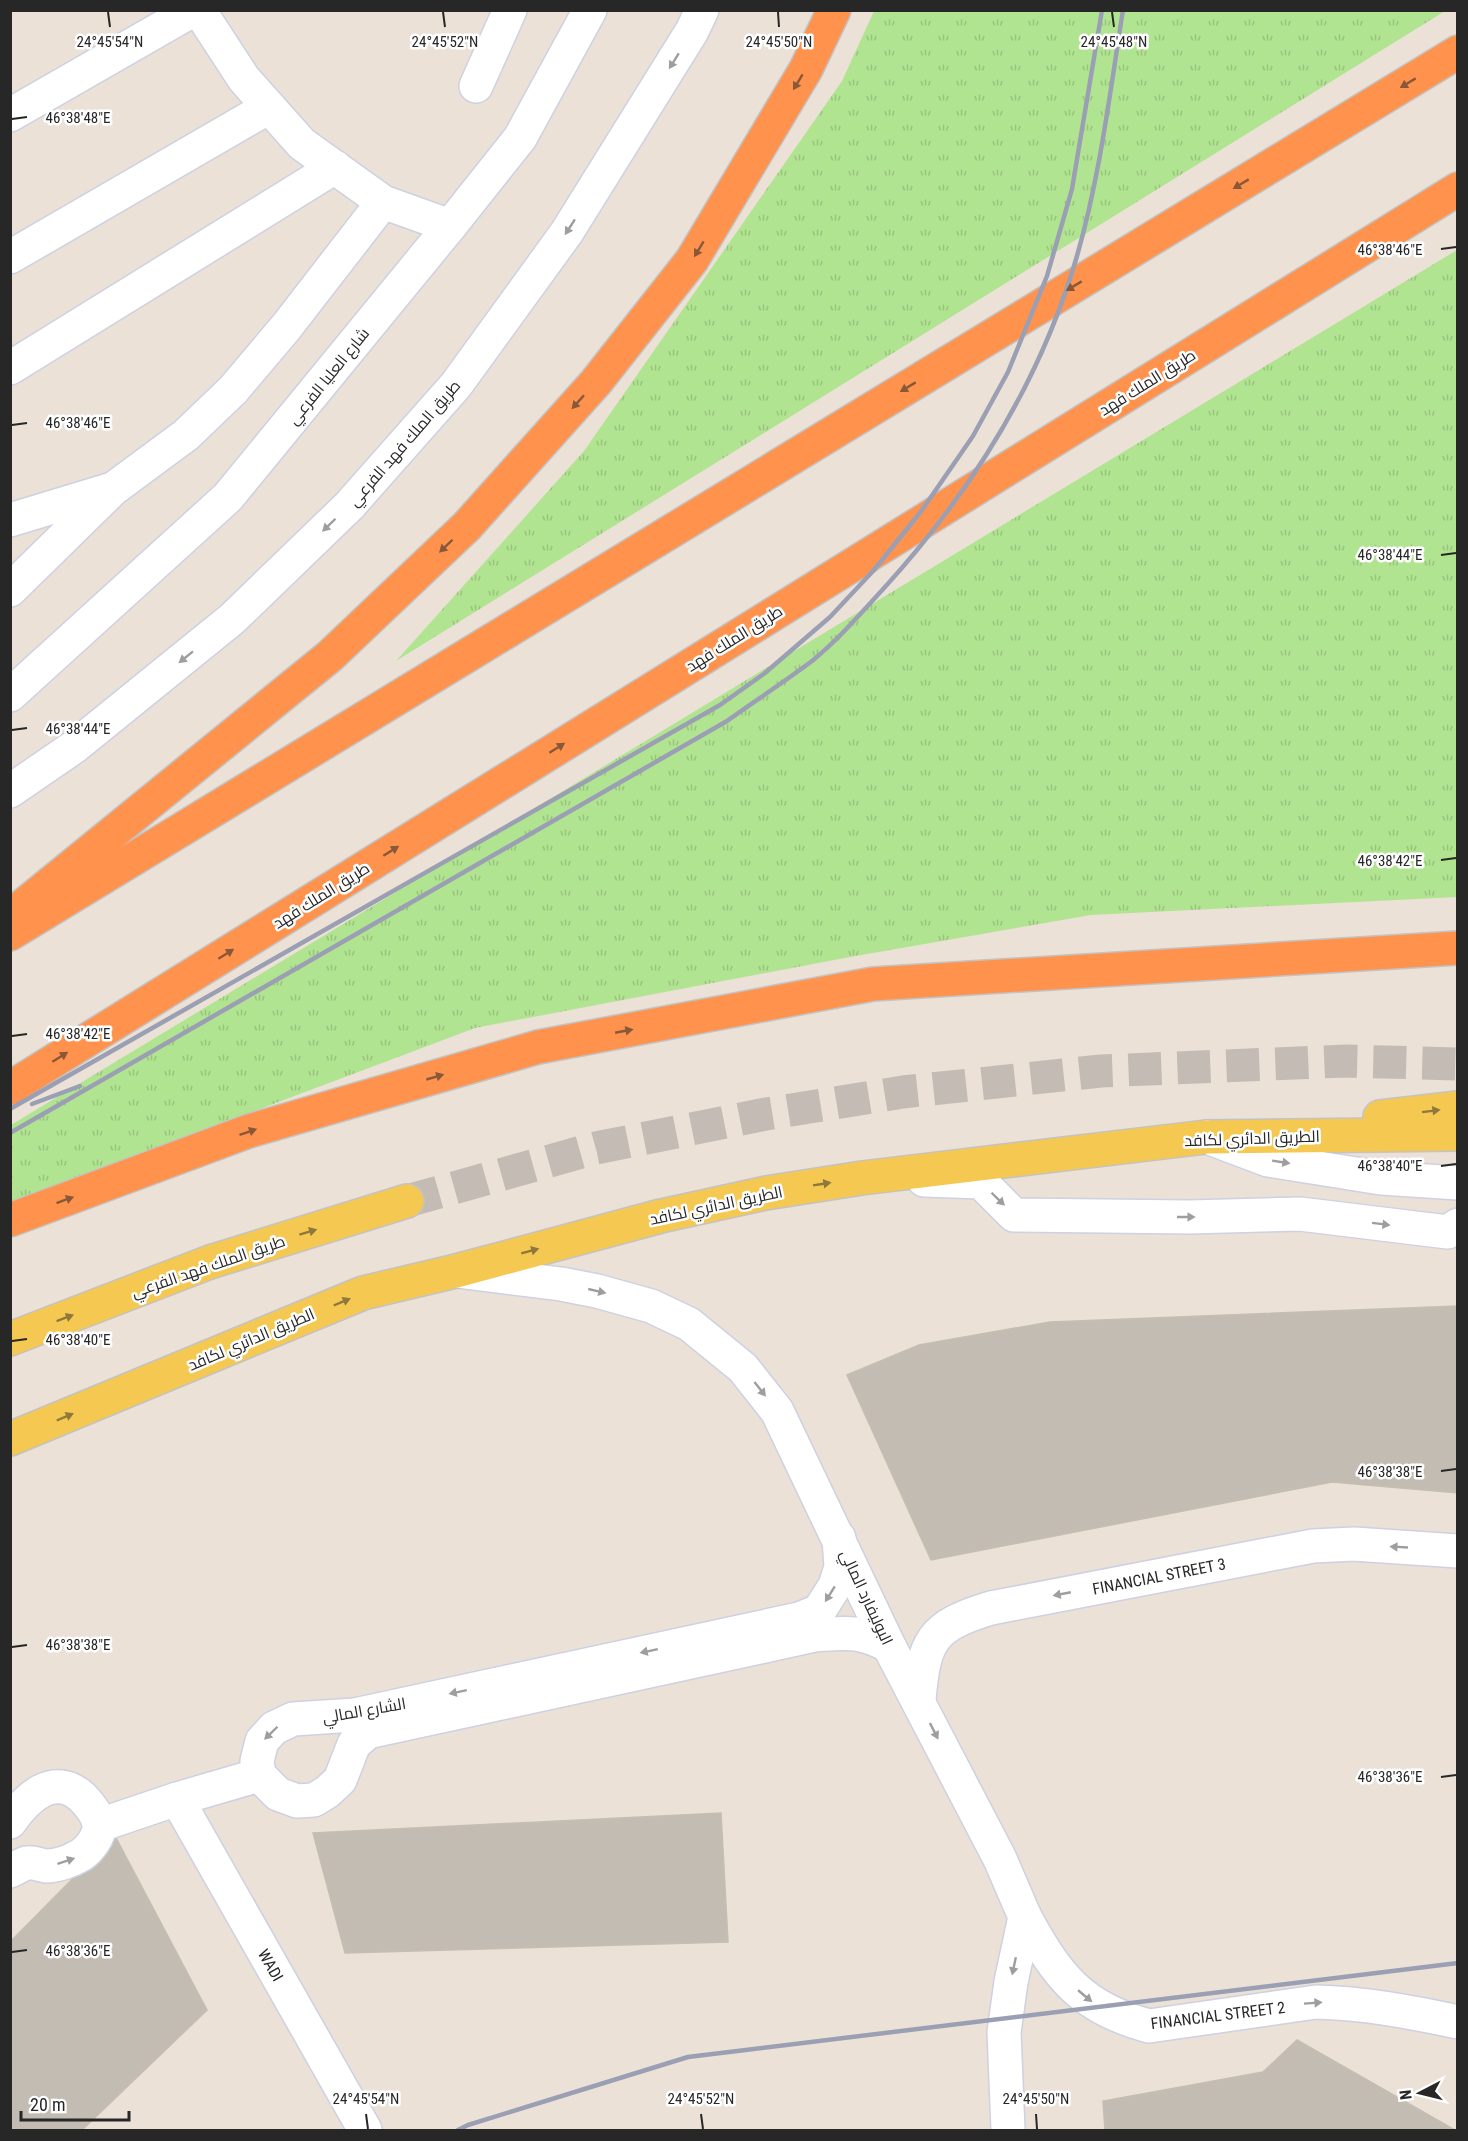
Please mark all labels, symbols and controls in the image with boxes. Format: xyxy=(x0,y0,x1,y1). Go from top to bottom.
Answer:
text: 24°45'54"N xyxy=(77,33,143,51)
text: 24°45'52"N xyxy=(412,33,478,51)
text: 24°45'50"N xyxy=(746,33,812,51)
text: 24°45'48"N xyxy=(1081,33,1147,51)
one-way arrow xyxy=(668,53,679,70)
one-way arrow xyxy=(793,74,804,90)
one-way arrow xyxy=(1400,77,1416,88)
text: 46°38'48"E xyxy=(46,109,110,127)
one-way arrow xyxy=(1233,179,1249,190)
one-way arrow xyxy=(565,219,576,235)
one-way arrow xyxy=(694,241,704,258)
text: 46°38'46"E xyxy=(1358,241,1422,259)
one-way arrow xyxy=(1066,280,1083,291)
street label: شارع العليا الفرعي xyxy=(284,324,376,431)
street label: طريق الملك فهد xyxy=(1095,345,1200,421)
street label: طريق الملك فهد الفرعي xyxy=(344,376,467,513)
one-way arrow xyxy=(900,382,916,393)
one-way arrow xyxy=(571,395,585,410)
text: 46°38'46"E xyxy=(46,414,110,432)
one-way arrow xyxy=(322,518,337,532)
one-way arrow xyxy=(439,539,454,553)
text: 46°38'44"E xyxy=(1358,546,1422,564)
street label: طريق الملك فهد xyxy=(682,601,787,677)
one-way arrow xyxy=(178,650,194,663)
text: 46°38'44"E xyxy=(46,720,110,738)
one-way arrow xyxy=(549,743,565,754)
one-way arrow xyxy=(383,846,400,857)
text: 46°38'42"E xyxy=(1358,852,1422,870)
street label: طريق الملك فهد xyxy=(269,858,374,934)
one-way arrow xyxy=(218,949,234,960)
text: 46°38'42"E xyxy=(46,1025,110,1043)
one-way arrow xyxy=(615,1026,634,1035)
one-way arrow xyxy=(52,1052,68,1063)
one-way arrow xyxy=(426,1072,444,1081)
one-way arrow xyxy=(1421,1106,1440,1116)
one-way arrow xyxy=(239,1127,257,1136)
street label: الطريق الدائري لكافد xyxy=(1184,1127,1320,1154)
text: 46°38'40"E xyxy=(1358,1157,1422,1175)
one-way arrow xyxy=(1272,1158,1291,1167)
one-way arrow xyxy=(812,1179,831,1188)
street label: الطريق الدائري لكافد xyxy=(648,1182,785,1233)
one-way arrow xyxy=(990,1191,1004,1205)
one-way arrow xyxy=(56,1194,74,1204)
one-way arrow xyxy=(1177,1212,1196,1222)
one-way arrow xyxy=(1371,1219,1390,1228)
one-way arrow xyxy=(299,1226,317,1236)
street label: طريق الملك فهد الفرعي xyxy=(129,1231,289,1305)
one-way arrow xyxy=(521,1246,539,1255)
one-way arrow xyxy=(587,1287,606,1296)
one-way arrow xyxy=(333,1297,351,1307)
street label: الطريق الدائري لكافد xyxy=(185,1304,319,1378)
one-way arrow xyxy=(56,1312,74,1322)
text: 46°38'40"E xyxy=(46,1331,110,1349)
one-way arrow xyxy=(753,1381,766,1397)
one-way arrow xyxy=(56,1412,74,1422)
text: 46°38'38"E xyxy=(1358,1463,1422,1481)
one-way arrow xyxy=(1390,1542,1409,1551)
street label: البوليفارد المالي xyxy=(833,1547,897,1650)
street label: FINANCIAL STREET 3 xyxy=(1091,1554,1227,1599)
one-way arrow xyxy=(824,1586,835,1602)
one-way arrow xyxy=(1052,1590,1071,1599)
text: 46°38'38"E xyxy=(46,1636,110,1654)
one-way arrow xyxy=(639,1647,658,1656)
one-way arrow xyxy=(449,1687,468,1697)
street label: الشارع المالي xyxy=(321,1694,408,1731)
one-way arrow xyxy=(929,1722,938,1739)
one-way arrow xyxy=(263,1726,278,1740)
text: 46°38'36"E xyxy=(1358,1768,1422,1786)
one-way arrow xyxy=(57,1856,75,1865)
text: 46°38'36"E xyxy=(46,1942,110,1960)
street label: WADI xyxy=(254,1946,287,1985)
one-way arrow xyxy=(1009,1957,1019,1975)
one-way arrow xyxy=(1077,1990,1093,2003)
street label: FINANCIAL STREET 2 xyxy=(1150,1998,1287,2033)
one-way arrow xyxy=(1303,1998,1322,2008)
north arrow xyxy=(1390,2063,1450,2123)
scale bar xyxy=(21,2084,129,2122)
text: N xyxy=(1396,2089,1416,2101)
text: 24°45'54"N xyxy=(333,2090,399,2108)
text: 24°45'52"N xyxy=(668,2090,734,2108)
text: 24°45'50"N xyxy=(1003,2090,1069,2108)
text: 20 m xyxy=(30,2094,65,2115)

